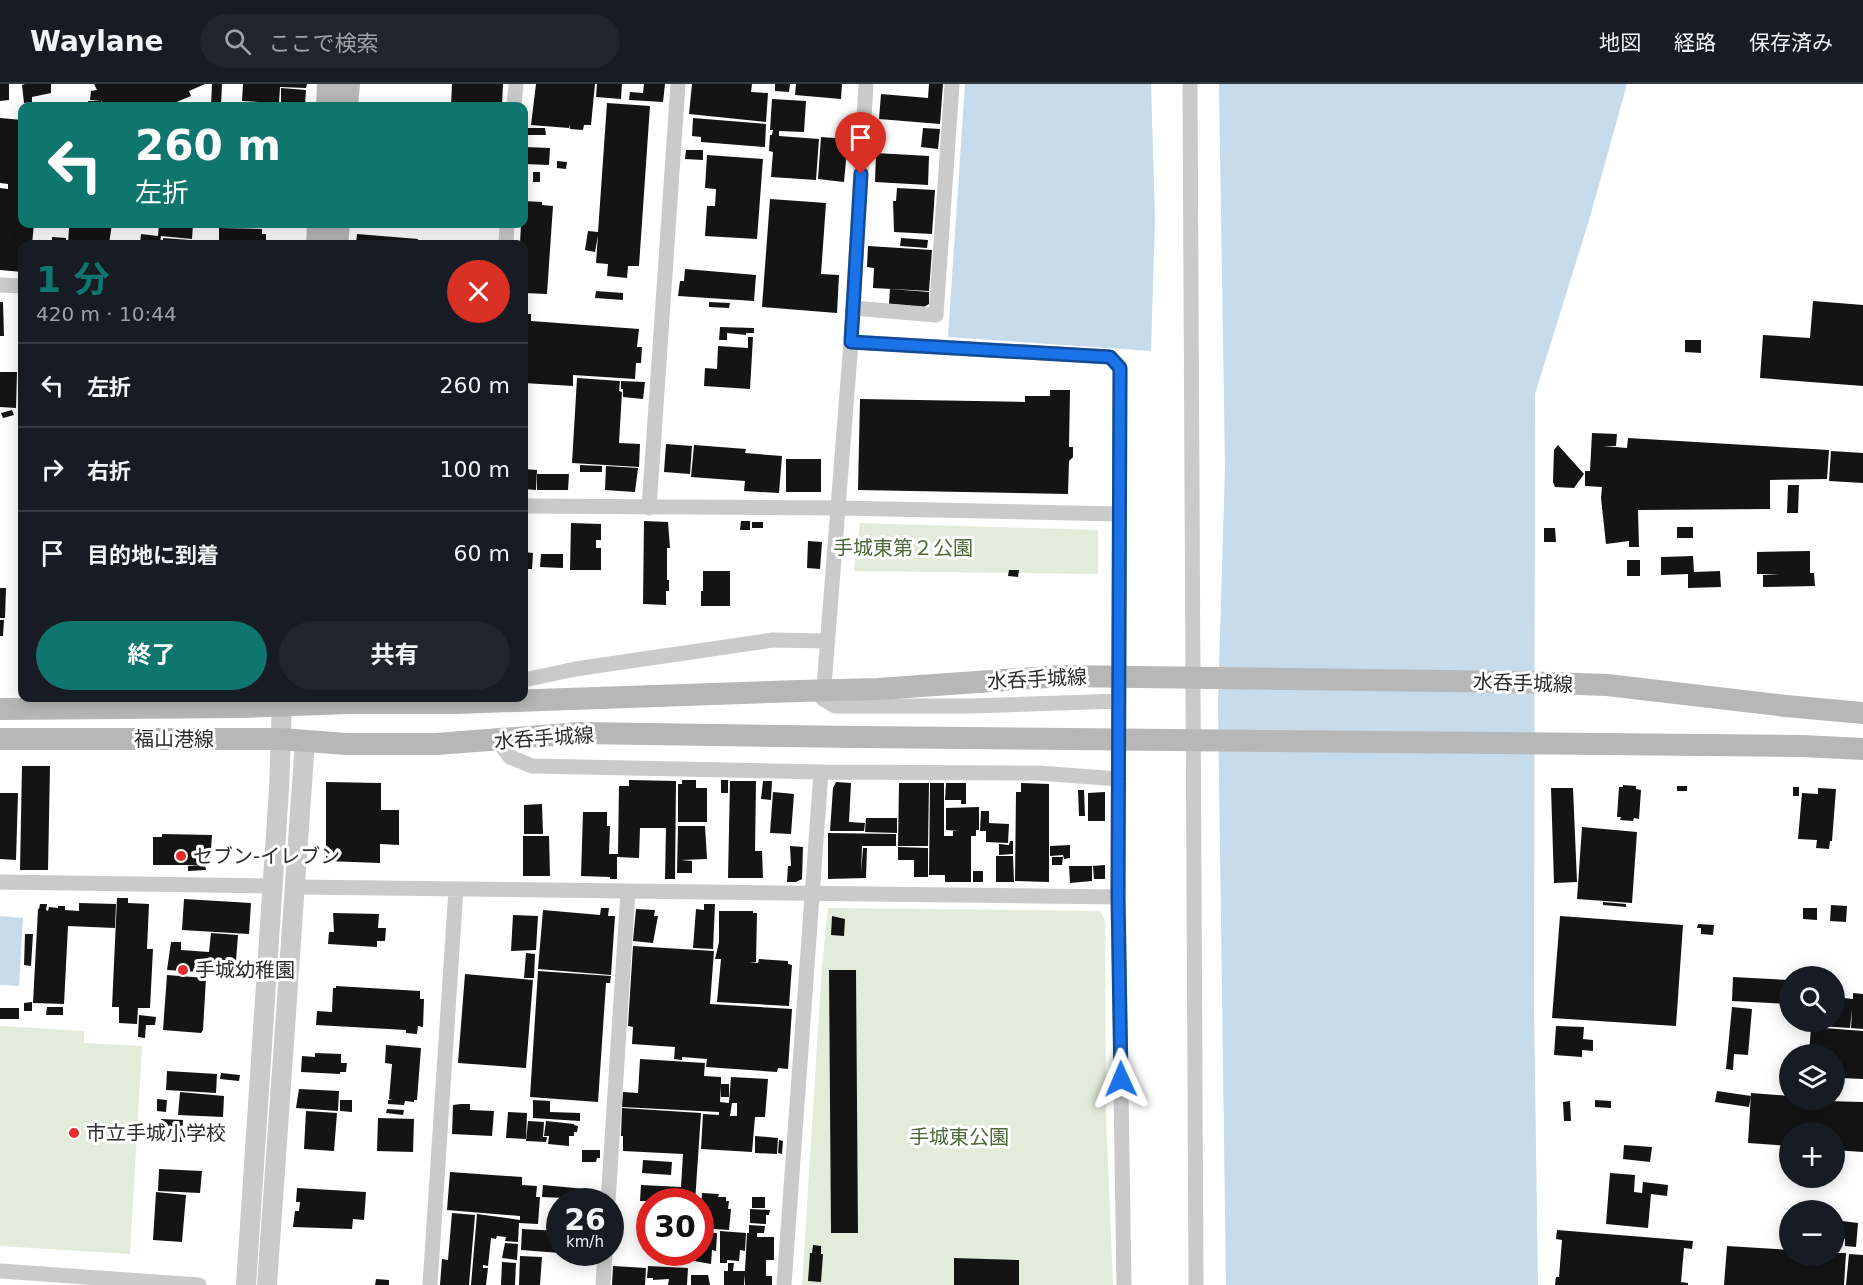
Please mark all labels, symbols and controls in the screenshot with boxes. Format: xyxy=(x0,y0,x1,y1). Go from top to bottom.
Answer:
search box xyxy=(200,14,620,68)
text: Waylane xyxy=(30,25,164,58)
icon: search xyxy=(221,25,254,58)
text: ここで検索 xyxy=(269,31,379,56)
text: 地図 xyxy=(1599,31,1641,55)
text: 経路 xyxy=(1674,31,1716,55)
text: 保存済み xyxy=(1749,31,1833,55)
pin xyxy=(835,112,886,174)
text: 260 m xyxy=(135,121,281,170)
icon: arrive xyxy=(844,121,877,154)
icon: left xyxy=(36,126,114,204)
text: 左折 xyxy=(135,177,189,208)
text: 1 分 xyxy=(36,259,110,300)
button: close xyxy=(447,260,510,323)
text: 420 m · 10:44 xyxy=(36,302,177,326)
icon: left xyxy=(36,369,69,402)
text: 260 m xyxy=(440,373,510,398)
text: 左折 xyxy=(87,375,131,400)
icon: right xyxy=(36,453,69,486)
text: 100 m xyxy=(440,457,510,482)
text: 右折 xyxy=(87,459,131,484)
park label: 手城東第２公園 xyxy=(833,536,973,560)
icon: arrive xyxy=(36,537,69,570)
text: 60 m xyxy=(454,541,510,566)
text: 目的地に到着 xyxy=(87,543,219,568)
button: 終了 xyxy=(36,621,267,690)
button: 共有 xyxy=(279,621,510,690)
street label: 水呑手城線 xyxy=(986,664,1088,694)
street label: 水呑手城線 xyxy=(1473,669,1573,697)
street label: 水呑手城線 xyxy=(493,723,595,753)
street label: 福山港線 xyxy=(134,727,214,751)
place label: セブン-イレブン xyxy=(193,844,340,868)
marker: セブン-イレブン xyxy=(174,849,188,863)
place label: 手城幼稚園 xyxy=(195,958,295,982)
marker: 手城幼稚園 xyxy=(176,963,190,977)
map controls xyxy=(1779,966,1845,1266)
button: search xyxy=(1779,966,1845,1032)
button: layers xyxy=(1779,1044,1845,1110)
position arrow xyxy=(1089,1047,1153,1111)
place label: 市立手城小学校 xyxy=(86,1121,226,1145)
button: + xyxy=(1779,1122,1845,1188)
park label: 手城東公園 xyxy=(909,1125,1009,1149)
marker: 市立手城小学校 xyxy=(67,1126,81,1140)
speed limit sign: 30 xyxy=(636,1188,714,1266)
button: − xyxy=(1779,1200,1845,1266)
text: 26 xyxy=(564,1202,606,1237)
text: km/h xyxy=(566,1233,604,1251)

